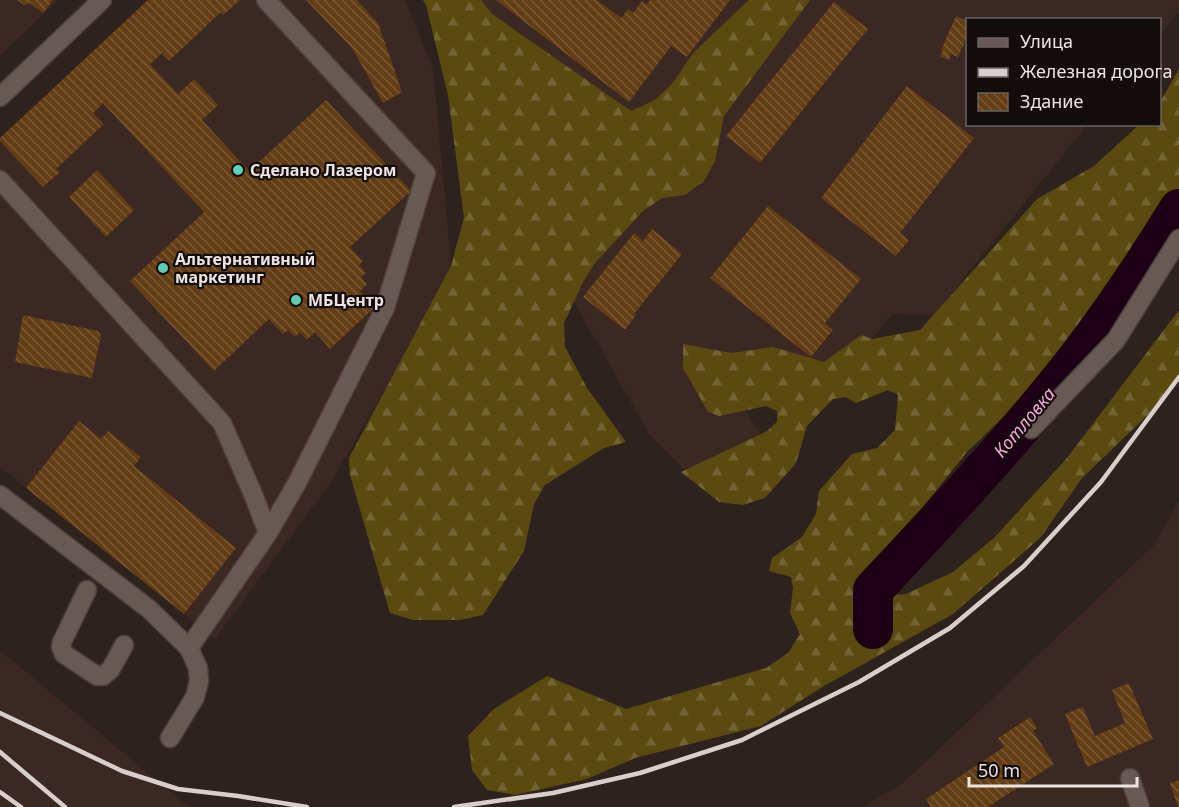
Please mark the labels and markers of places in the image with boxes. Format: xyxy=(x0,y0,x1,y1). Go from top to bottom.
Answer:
place label: Сделано Лазером xyxy=(250,159,396,181)
marker: Сделано Лазером xyxy=(231,163,245,177)
place label: Альтернативный маркетинг xyxy=(175,248,315,288)
marker: Альтернативный маркетинг xyxy=(156,261,170,275)
place label: МБЦентр xyxy=(308,289,384,311)
marker: МБЦентр xyxy=(289,293,303,307)

